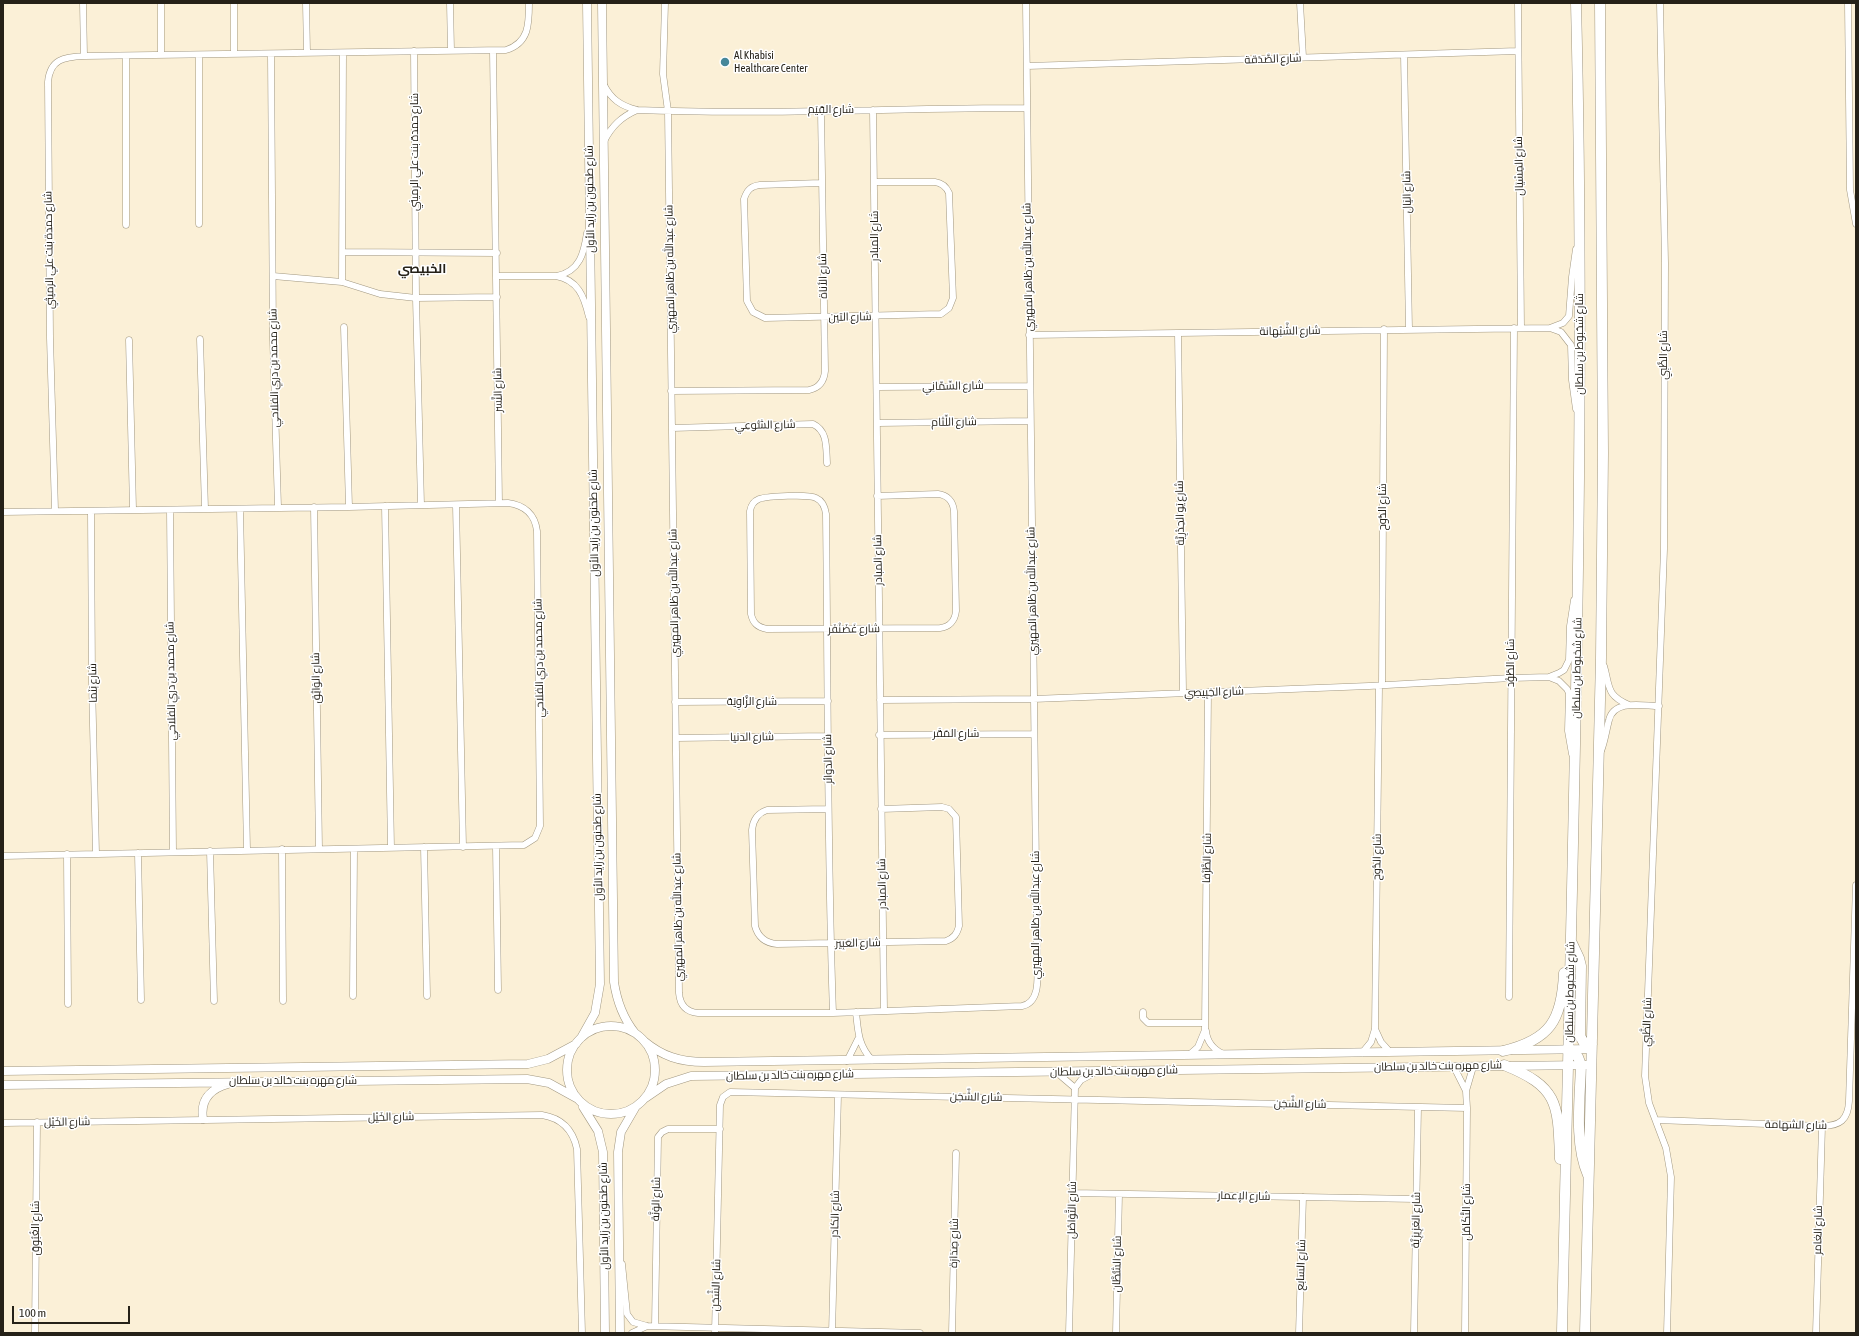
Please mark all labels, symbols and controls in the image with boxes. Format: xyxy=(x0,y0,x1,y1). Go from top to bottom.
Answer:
place label: Al Khabisi Healthcare Center xyxy=(734,49,807,75)
street label: شارع الصَّدَقة xyxy=(1244,51,1302,67)
marker: Al Khabisi Healthcare Center xyxy=(719,56,731,68)
street label: شارع حمدة بنت علي الرميثي xyxy=(408,93,422,211)
street label: شارع القِيَم xyxy=(808,103,854,117)
street label: شارع المِسْيَال xyxy=(1512,136,1526,196)
street label: شارع طحنون بن زايد الأول xyxy=(582,145,598,253)
street label: شارع اليَال xyxy=(1400,171,1414,213)
street label: شارع حمدة بنت علي الرميثي xyxy=(41,191,57,309)
street label: شارع عبدالله بن ظاهر المهيري xyxy=(1020,203,1036,331)
street label: شارع عبدالله بن ظاهر المهيري xyxy=(662,205,678,333)
street label: شارع المبادر xyxy=(868,211,882,261)
street label: شارع الأناة xyxy=(816,253,830,299)
district label: الخبيصي xyxy=(398,261,446,277)
street label: شارع شخبوط بن سلطان xyxy=(1573,293,1587,395)
street label: شارع محمد بن دري الفلاحي xyxy=(266,308,282,428)
street label: شارع التين xyxy=(828,310,872,324)
street label: شارع الشَّبْهانة xyxy=(1259,324,1321,338)
street label: شارع الظَّبِي xyxy=(1657,330,1671,380)
street label: شارع النَّسر xyxy=(491,368,505,412)
street label: شارع السِّمَّانِي xyxy=(922,379,984,393)
street label: شارع اللِّثام xyxy=(931,415,977,429)
street label: شارع الشُّوعِي xyxy=(734,418,796,432)
street label: شارع طحنون بن زايد الأول xyxy=(586,469,602,577)
street label: شارع يَو الحِدْرِيَّة xyxy=(1173,480,1187,546)
street label: شارع الدُّوح xyxy=(1376,483,1390,531)
street label: شارع عبدالله بن ظاهر المهيري xyxy=(1024,527,1040,655)
street label: شارع عبدالله بن ظاهر المهيري xyxy=(666,529,682,657)
street label: شارع المبادر xyxy=(871,534,885,586)
street label: شارع محمد بن دري الفلاحي xyxy=(531,598,547,718)
street label: شارع شخبوط بن سلطان xyxy=(1570,617,1584,719)
street label: شارع محمد بن دري الفلاحي xyxy=(163,621,179,741)
street label: شارع غَضَنْفَر xyxy=(828,622,880,636)
street label: شارع الطَّوْد xyxy=(1504,639,1518,687)
street label: شارع الوَاثِق xyxy=(309,652,323,704)
street label: شارع بَنَما xyxy=(86,663,100,703)
street label: شارع الخِبِيصِي xyxy=(1184,684,1244,700)
street label: شارع الزَّاوِيَة xyxy=(727,695,777,709)
street label: شارع المَقَر xyxy=(933,727,979,741)
street label: شارع الدنيا xyxy=(730,730,774,744)
street label: شارع الدوائر xyxy=(821,734,835,784)
street label: شارع طحنون بن زايد الأول xyxy=(590,793,606,901)
street label: شارع الطَّرْفا xyxy=(1200,833,1214,883)
street label: شارع الدُّوح xyxy=(1370,833,1384,881)
street label: شارع عبدالله بن ظاهر المهيري xyxy=(1029,851,1043,979)
street label: شارع عبدالله بن ظاهر المهيري xyxy=(670,853,686,981)
street label: شارع المبادر xyxy=(875,858,889,910)
street label: شارع العَبِير xyxy=(835,936,881,950)
street label: شارع شخبوط بن سلطان xyxy=(1563,941,1577,1043)
street label: شارع الظَّبِي xyxy=(1640,997,1654,1047)
street label: شارع مهره بنت خالد بن سلطان xyxy=(1374,1058,1502,1074)
street label: شارع مهره بنت خالد بن سلطان xyxy=(1050,1063,1178,1079)
street label: شارع مهره بنت خالد بن سلطان xyxy=(726,1067,854,1083)
street label: شارع مهره بنت خالد بن سلطان xyxy=(229,1074,357,1088)
street label: شارع الشَّجَن xyxy=(950,1090,1002,1104)
street label: شارع الشَّجَن xyxy=(1274,1097,1326,1111)
street label: شارع الخَيْل xyxy=(368,1110,414,1124)
street label: شارع الخَيْل xyxy=(44,1115,90,1129)
street label: شارع الشهامة xyxy=(1765,1118,1827,1132)
street label: شارع طحنون بن زايد الأول xyxy=(596,1162,612,1270)
street label: شارع الوَنَّة xyxy=(649,1177,663,1221)
street label: شارع التَّوَاصُل xyxy=(1065,1181,1079,1239)
street label: شارع التَّكَامُل xyxy=(1460,1183,1474,1241)
street label: شارع الإعمار xyxy=(1217,1189,1271,1203)
street label: شارع الكادر xyxy=(828,1190,842,1238)
street label: شارع العَزِيزِيَّة xyxy=(1409,1192,1423,1248)
street label: شارع الغُبُوق xyxy=(29,1201,43,1255)
street label: شارع الغامر xyxy=(1811,1205,1825,1255)
street label: شارع صِدَارَة xyxy=(947,1218,961,1268)
street label: شارع الشُّطَّان xyxy=(1110,1235,1124,1293)
street label: شارع السابع xyxy=(1294,1239,1308,1291)
street label: شارع الشَّجَن xyxy=(708,1258,724,1312)
scale bar xyxy=(14,1298,132,1324)
text: 100 m xyxy=(19,1306,46,1320)

